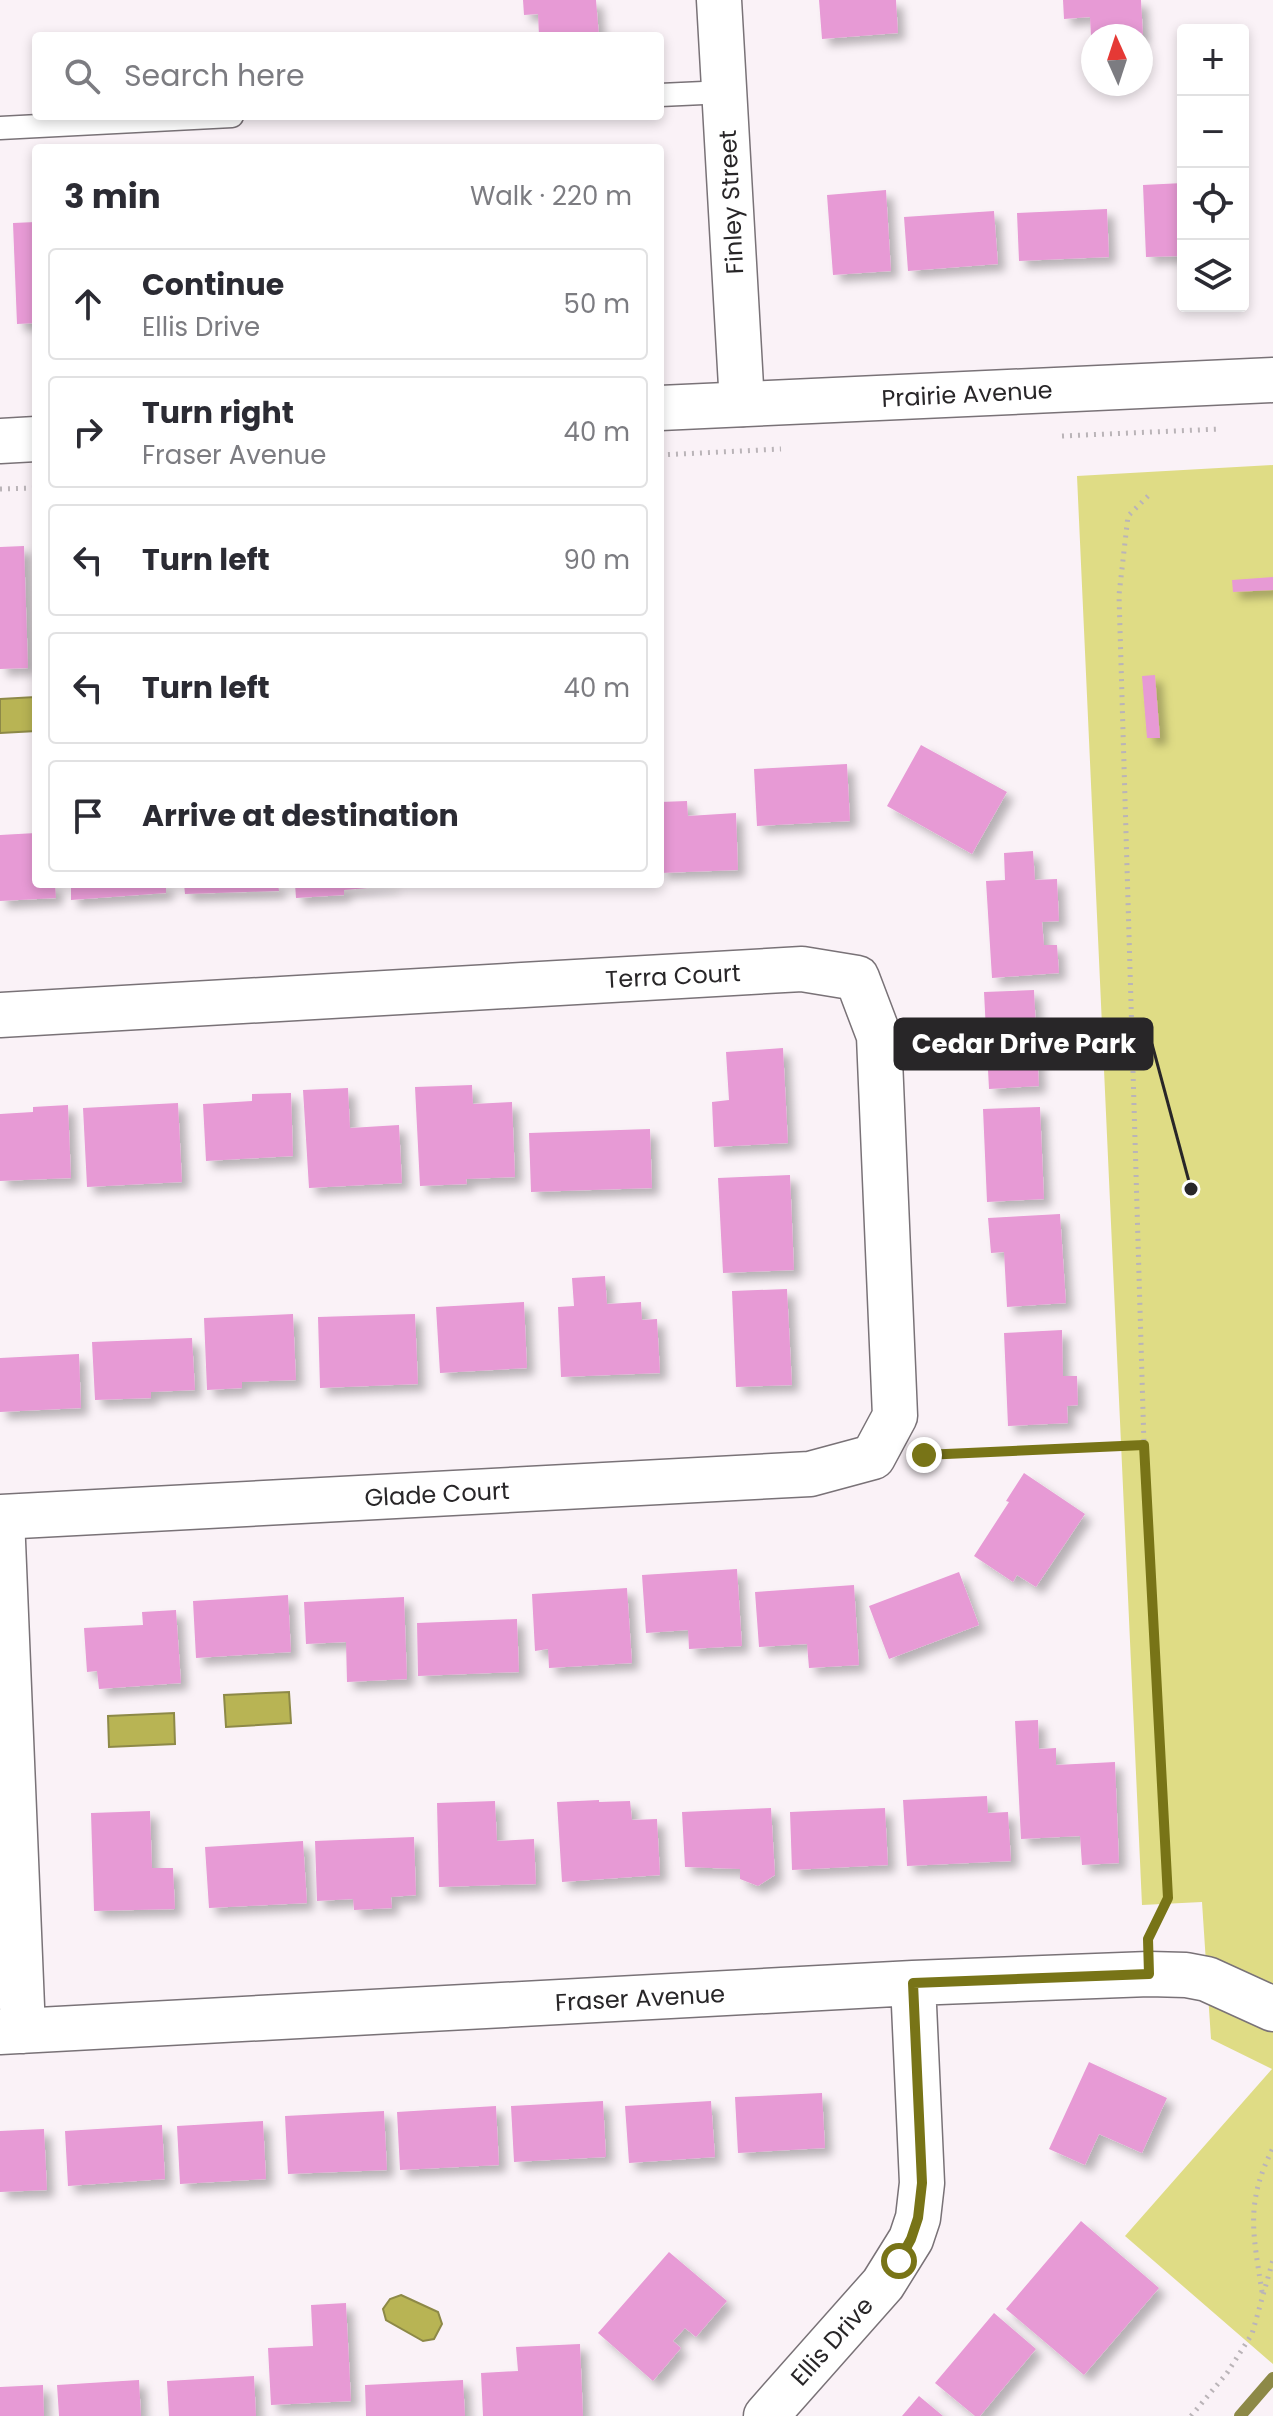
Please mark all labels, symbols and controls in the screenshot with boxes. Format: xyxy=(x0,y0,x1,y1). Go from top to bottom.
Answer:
north arrow xyxy=(1081,24,1153,96)
map controls xyxy=(1177,24,1249,312)
button: + xyxy=(1177,24,1249,96)
search box xyxy=(32,32,664,120)
icon: search xyxy=(60,54,104,98)
text: Search here xyxy=(124,54,305,97)
button: − xyxy=(1177,96,1249,168)
street label: Finley Street xyxy=(711,129,751,275)
button: locate xyxy=(1177,168,1249,240)
text: 3 min xyxy=(64,172,161,220)
text: Walk · 220 m xyxy=(470,178,632,214)
button: layers xyxy=(1177,240,1249,312)
text: Continue xyxy=(142,263,284,306)
icon: ahead xyxy=(66,282,110,326)
text: 50 m xyxy=(564,286,630,322)
text: Ellis Drive xyxy=(142,309,260,345)
street label: Prairie Avenue xyxy=(881,373,1053,415)
text: Turn right xyxy=(142,391,294,434)
icon: right xyxy=(66,410,110,454)
text: 40 m xyxy=(564,414,630,450)
text: Fraser Avenue xyxy=(142,437,326,473)
icon: left xyxy=(66,538,110,582)
text: Turn left xyxy=(142,538,270,581)
text: 90 m xyxy=(564,542,630,578)
icon: left xyxy=(66,666,110,710)
text: Turn left xyxy=(142,666,270,709)
text: 40 m xyxy=(564,670,630,706)
icon: arrive xyxy=(66,794,110,838)
text: Arrive at destination xyxy=(142,794,459,837)
street label: Terra Court xyxy=(605,956,741,996)
callout: Cedar Drive Park xyxy=(895,1019,1152,1069)
text: Cedar Drive Park xyxy=(912,1026,1136,1062)
route end xyxy=(906,1437,942,1473)
street label: Glade Court xyxy=(364,1474,510,1514)
street label: Fraser Avenue xyxy=(554,1977,726,2019)
route start xyxy=(881,2243,917,2279)
street label: Ellis Drive xyxy=(783,2289,881,2393)

